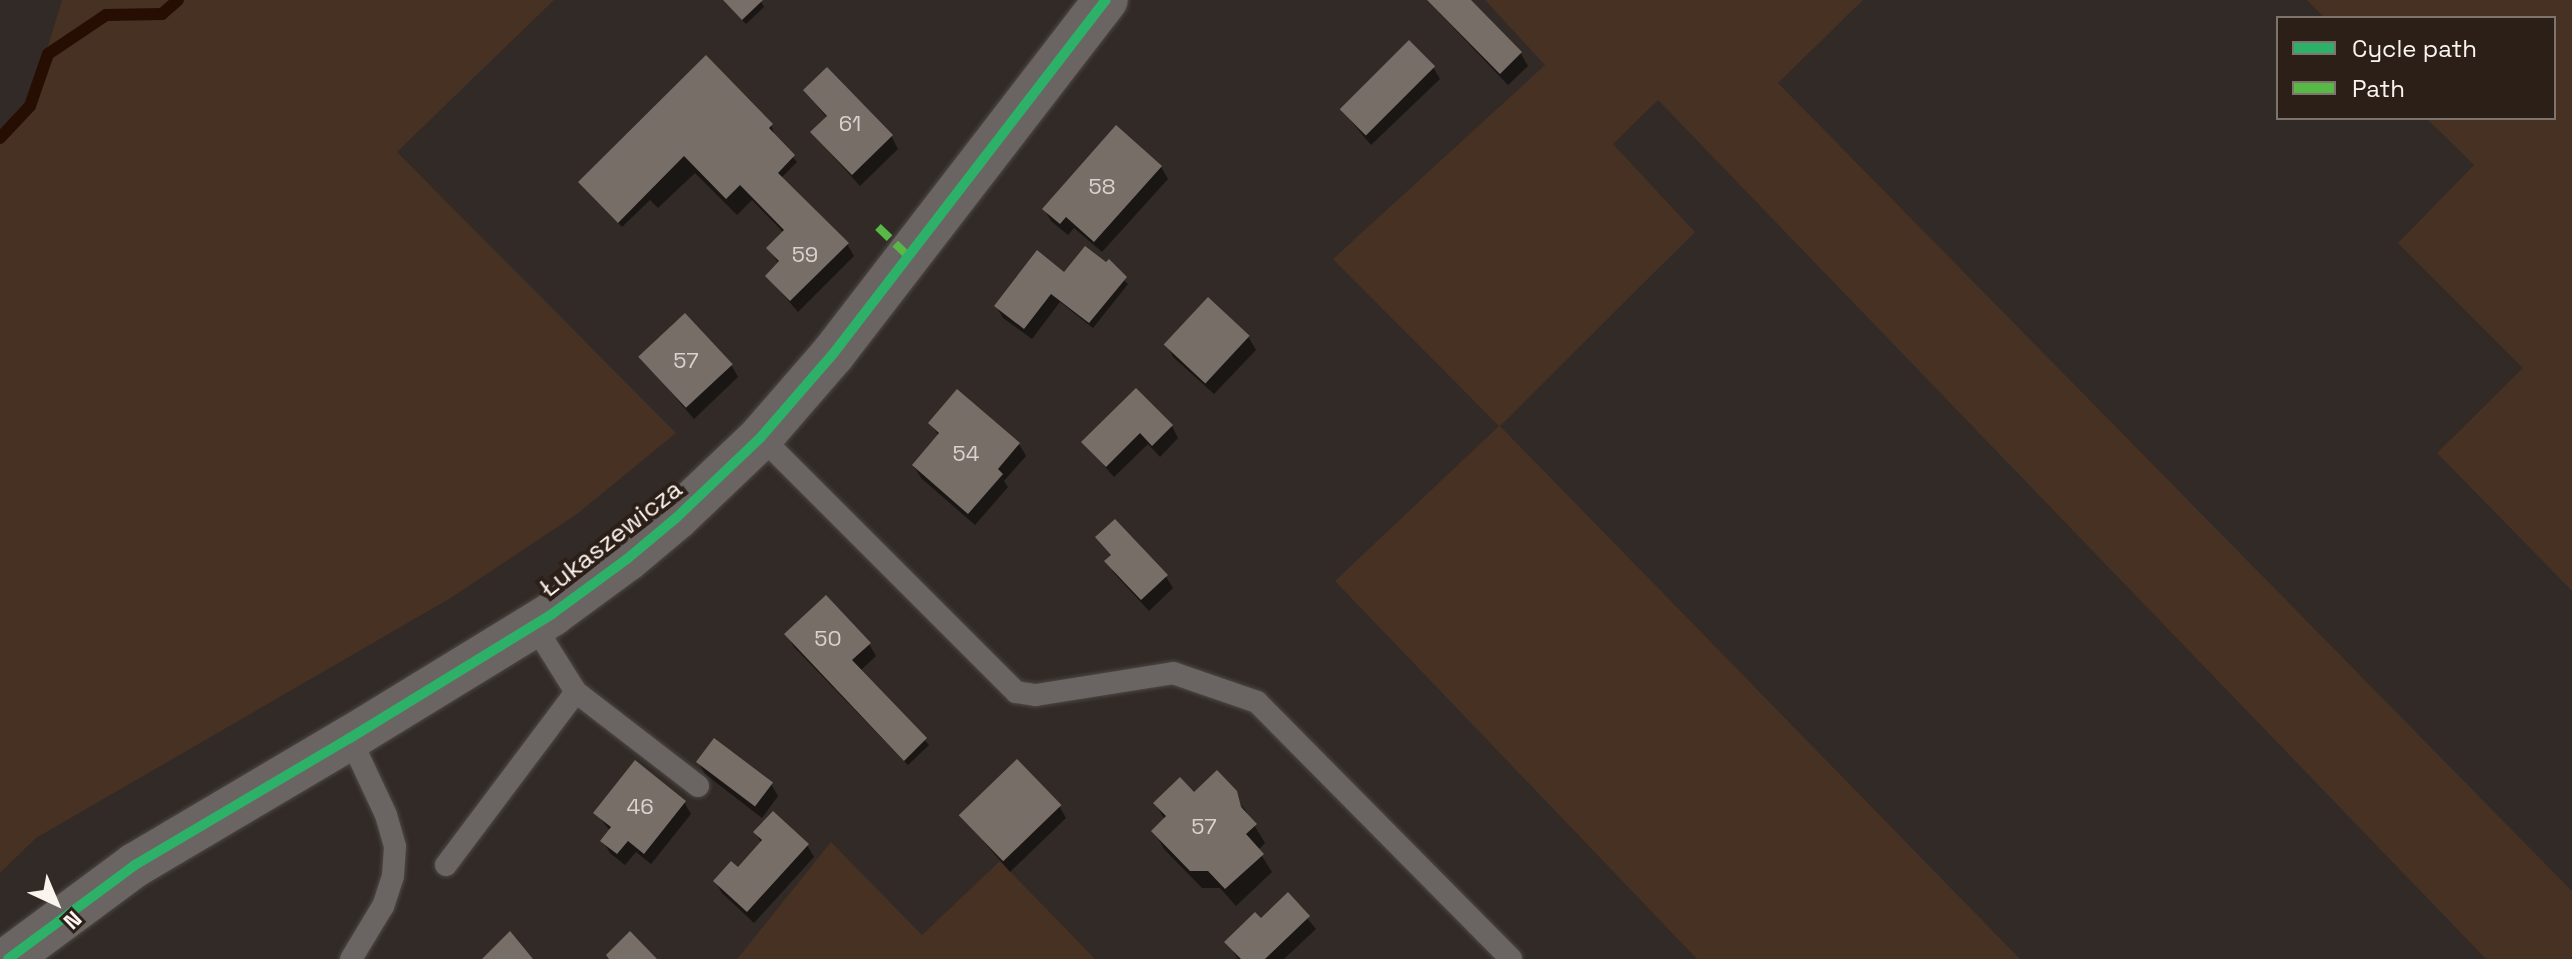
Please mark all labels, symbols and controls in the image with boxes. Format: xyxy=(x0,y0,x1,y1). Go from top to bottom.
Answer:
legend xyxy=(2276,16,2556,120)
text: Cycle path xyxy=(2352,33,2477,64)
text: Path xyxy=(2352,73,2405,104)
house number: 61 xyxy=(839,111,861,137)
house number: 58 xyxy=(1089,174,1115,200)
house number: 59 xyxy=(792,242,818,268)
house number: 57 xyxy=(673,348,699,374)
house number: 54 xyxy=(953,441,979,467)
street label: Łukaszewicza xyxy=(533,474,689,604)
house number: 50 xyxy=(814,626,842,652)
house number: 46 xyxy=(626,794,654,820)
house number: 57 xyxy=(1191,814,1217,840)
north arrow xyxy=(16,863,96,943)
text: N xyxy=(58,905,88,935)

